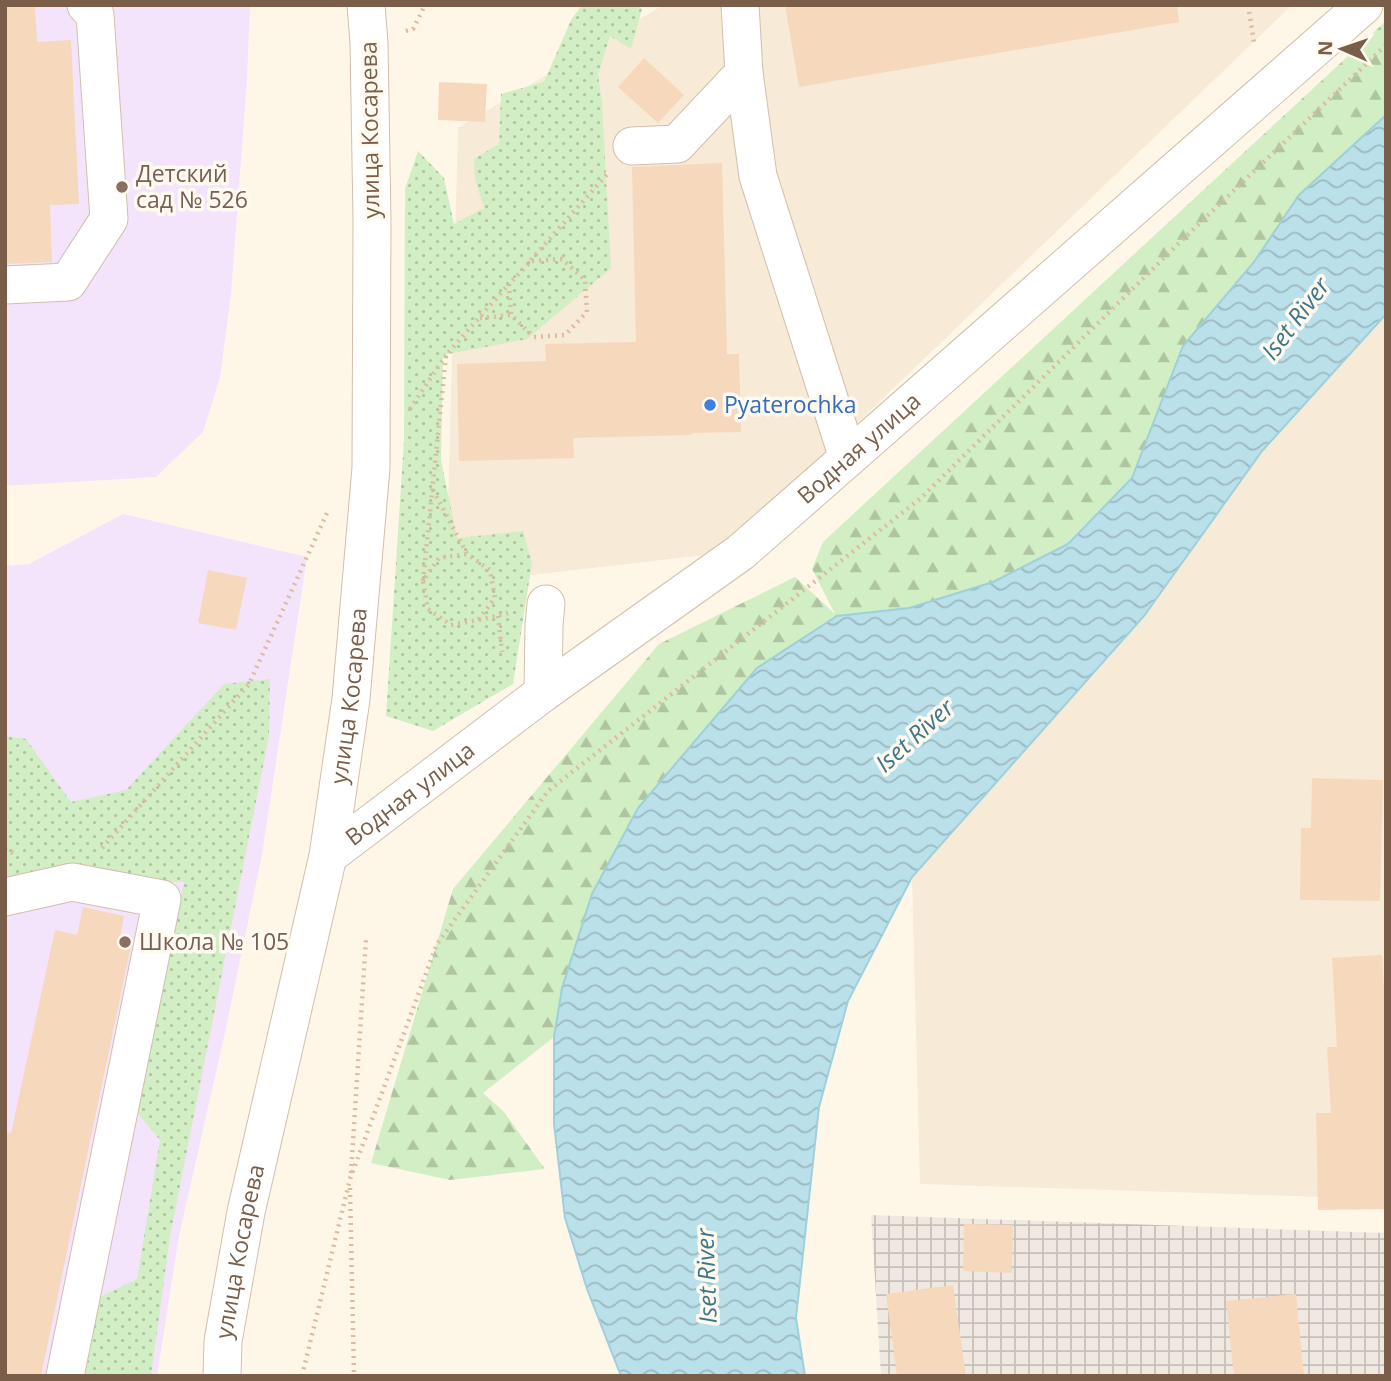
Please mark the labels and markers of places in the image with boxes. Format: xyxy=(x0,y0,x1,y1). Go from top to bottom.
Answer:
place label: Детcкий сад № 526 xyxy=(136,157,248,215)
marker: Детcкий сад № 526 xyxy=(114,179,130,195)
place label: Pyaterochka xyxy=(724,388,856,420)
marker: Pyaterochka xyxy=(702,397,718,413)
place label: Школа № 105 xyxy=(139,925,289,957)
marker: Школа № 105 xyxy=(117,934,133,950)

